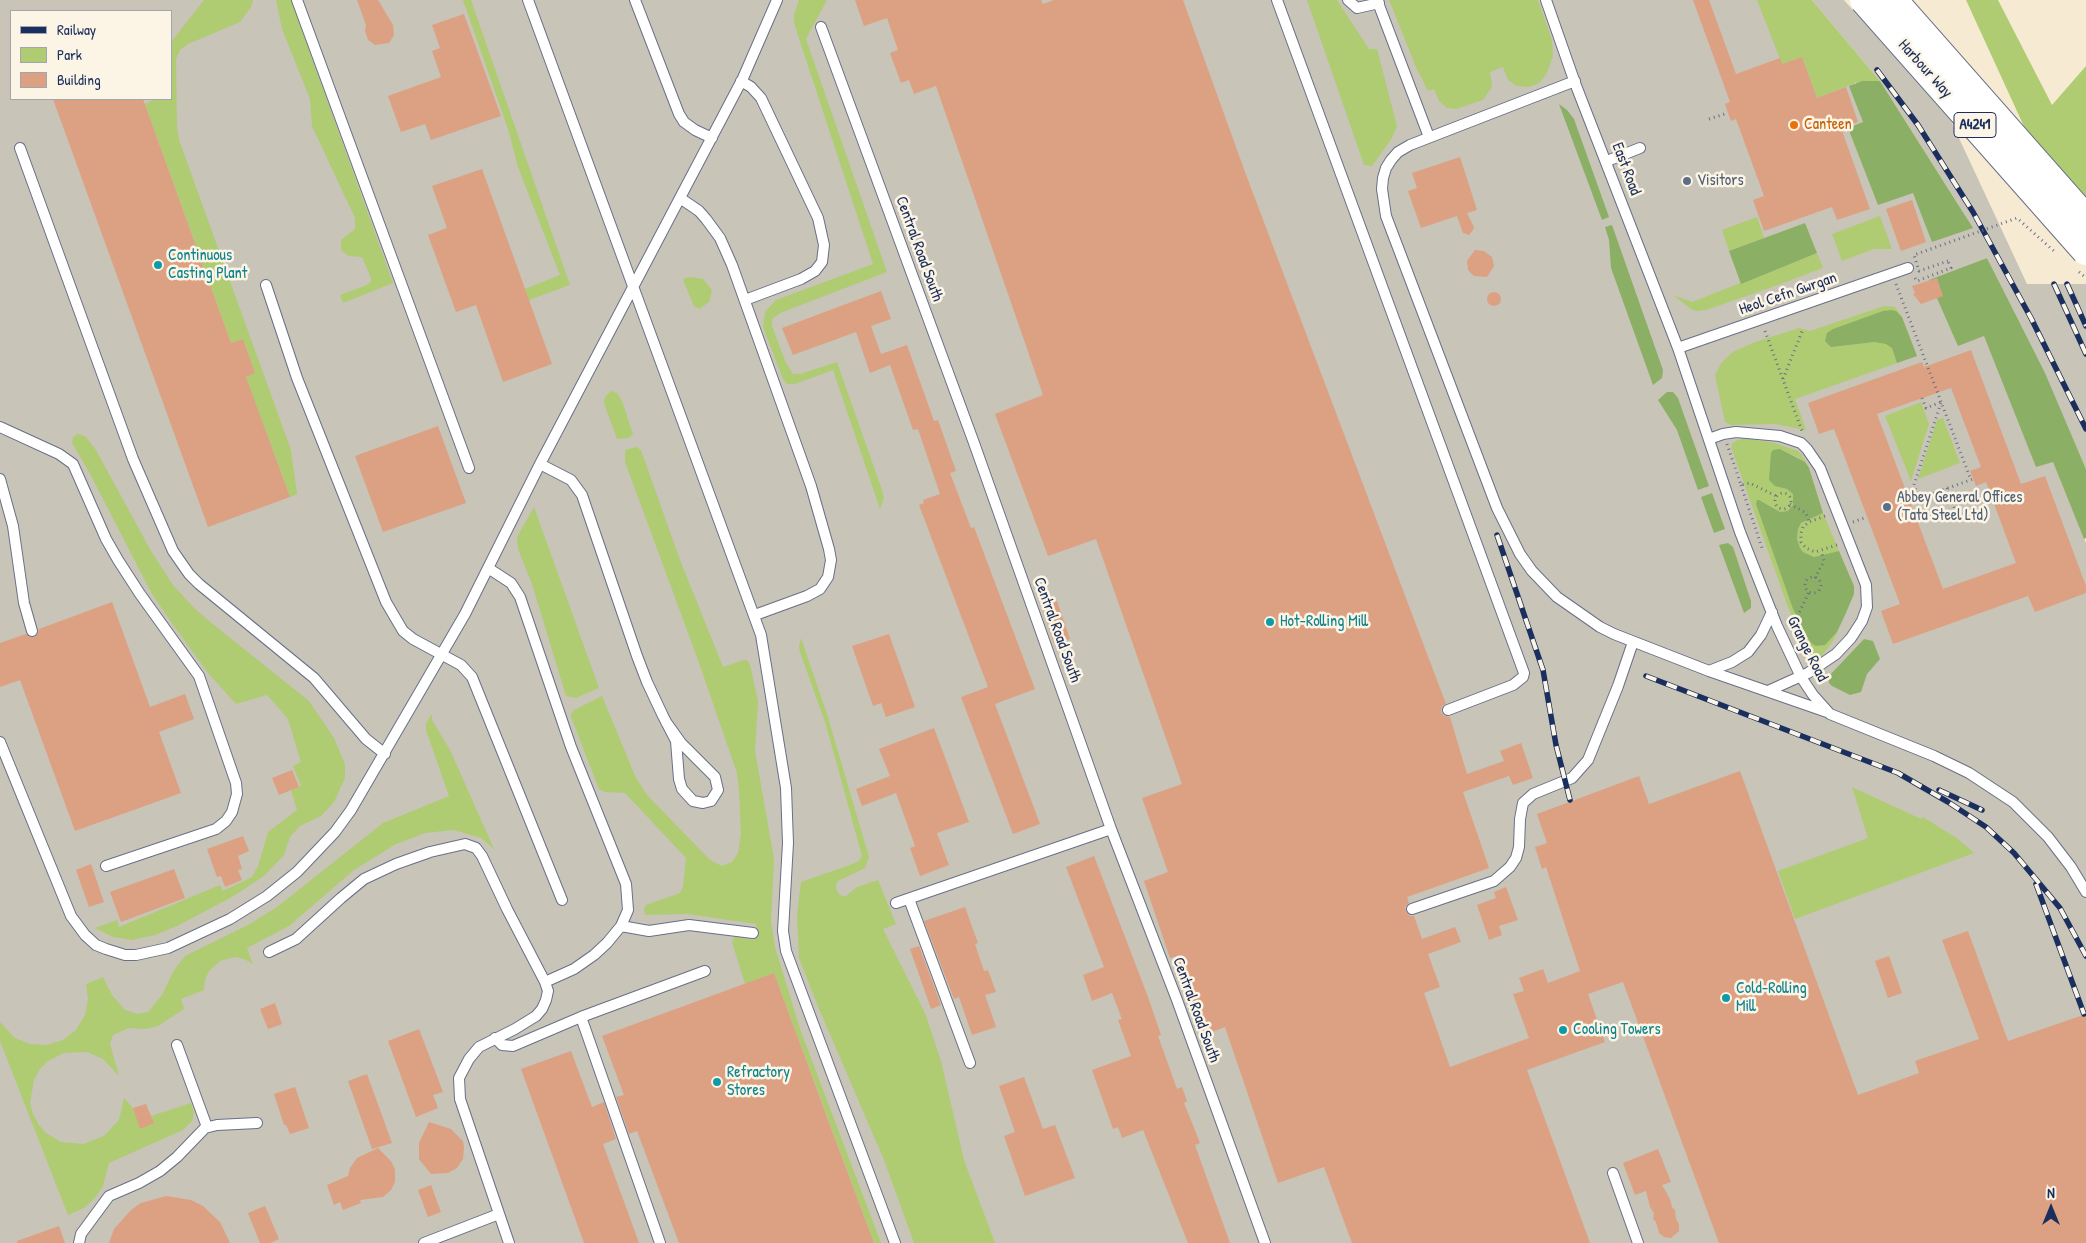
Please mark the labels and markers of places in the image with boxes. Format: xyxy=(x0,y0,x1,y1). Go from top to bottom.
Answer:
place label: Canteen xyxy=(1804,115,1852,135)
marker: Canteen xyxy=(1788,119,1800,131)
place label: Visitors xyxy=(1697,171,1744,191)
marker: Visitors xyxy=(1681,175,1693,187)
place label: Continuous Casting Plant xyxy=(168,246,247,284)
marker: Continuous Casting Plant xyxy=(152,259,164,271)
place label: Abbey General Offices (Tata Steel Ltd) xyxy=(1897,488,2022,526)
marker: Abbey General Offices (Tata Steel Ltd) xyxy=(1881,501,1893,513)
place label: Hot-Rolling Mill xyxy=(1280,612,1368,632)
marker: Hot-Rolling Mill xyxy=(1264,616,1276,628)
place label: Cold-Rolling Mill xyxy=(1736,979,1807,1017)
marker: Cold-Rolling Mill xyxy=(1720,992,1732,1004)
place label: Cooling Towers xyxy=(1573,1020,1661,1040)
marker: Cooling Towers xyxy=(1557,1024,1569,1036)
place label: Refractory Stores xyxy=(727,1063,790,1101)
marker: Refractory Stores xyxy=(711,1076,723,1088)

